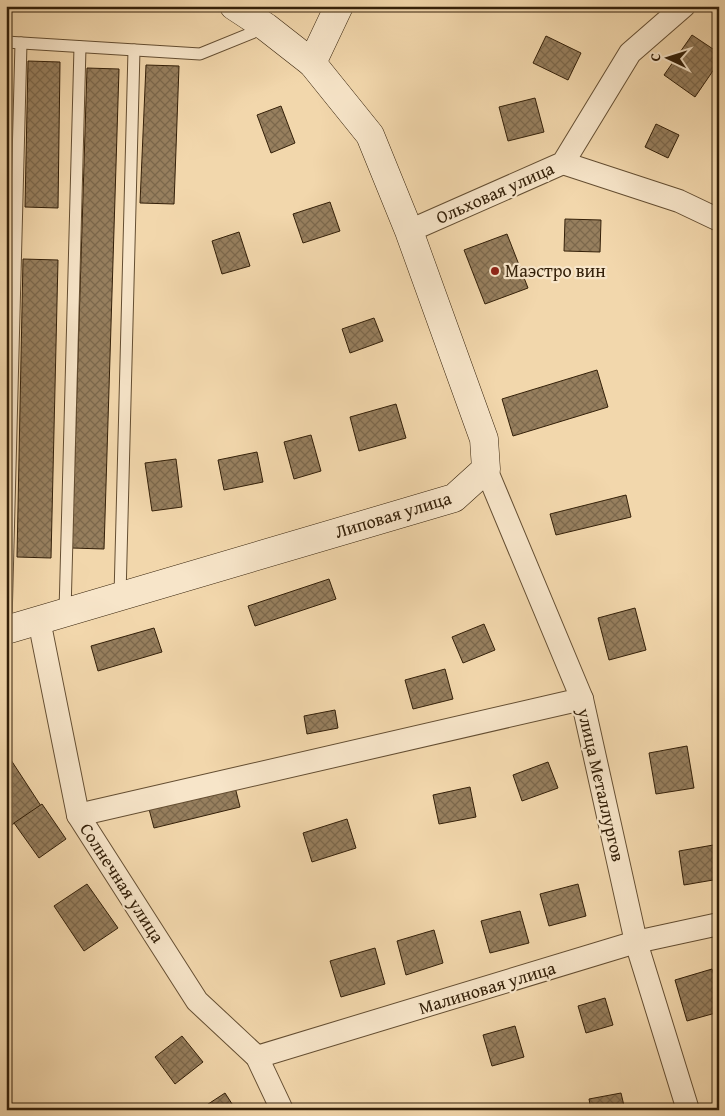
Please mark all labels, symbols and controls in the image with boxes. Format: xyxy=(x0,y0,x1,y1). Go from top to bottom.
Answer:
north arrow xyxy=(642,32,692,82)
text: С xyxy=(645,52,665,62)
street label: Ольховая улица xyxy=(431,154,559,231)
place label: Маэстро вин xyxy=(505,257,606,284)
marker: Маэстро вин xyxy=(489,265,501,277)
street label: Липовая улица xyxy=(331,484,455,545)
street label: улица Металлургов xyxy=(570,705,632,864)
street label: Солнечная улица xyxy=(73,817,172,948)
street label: Малиновая улица xyxy=(415,954,559,1021)

